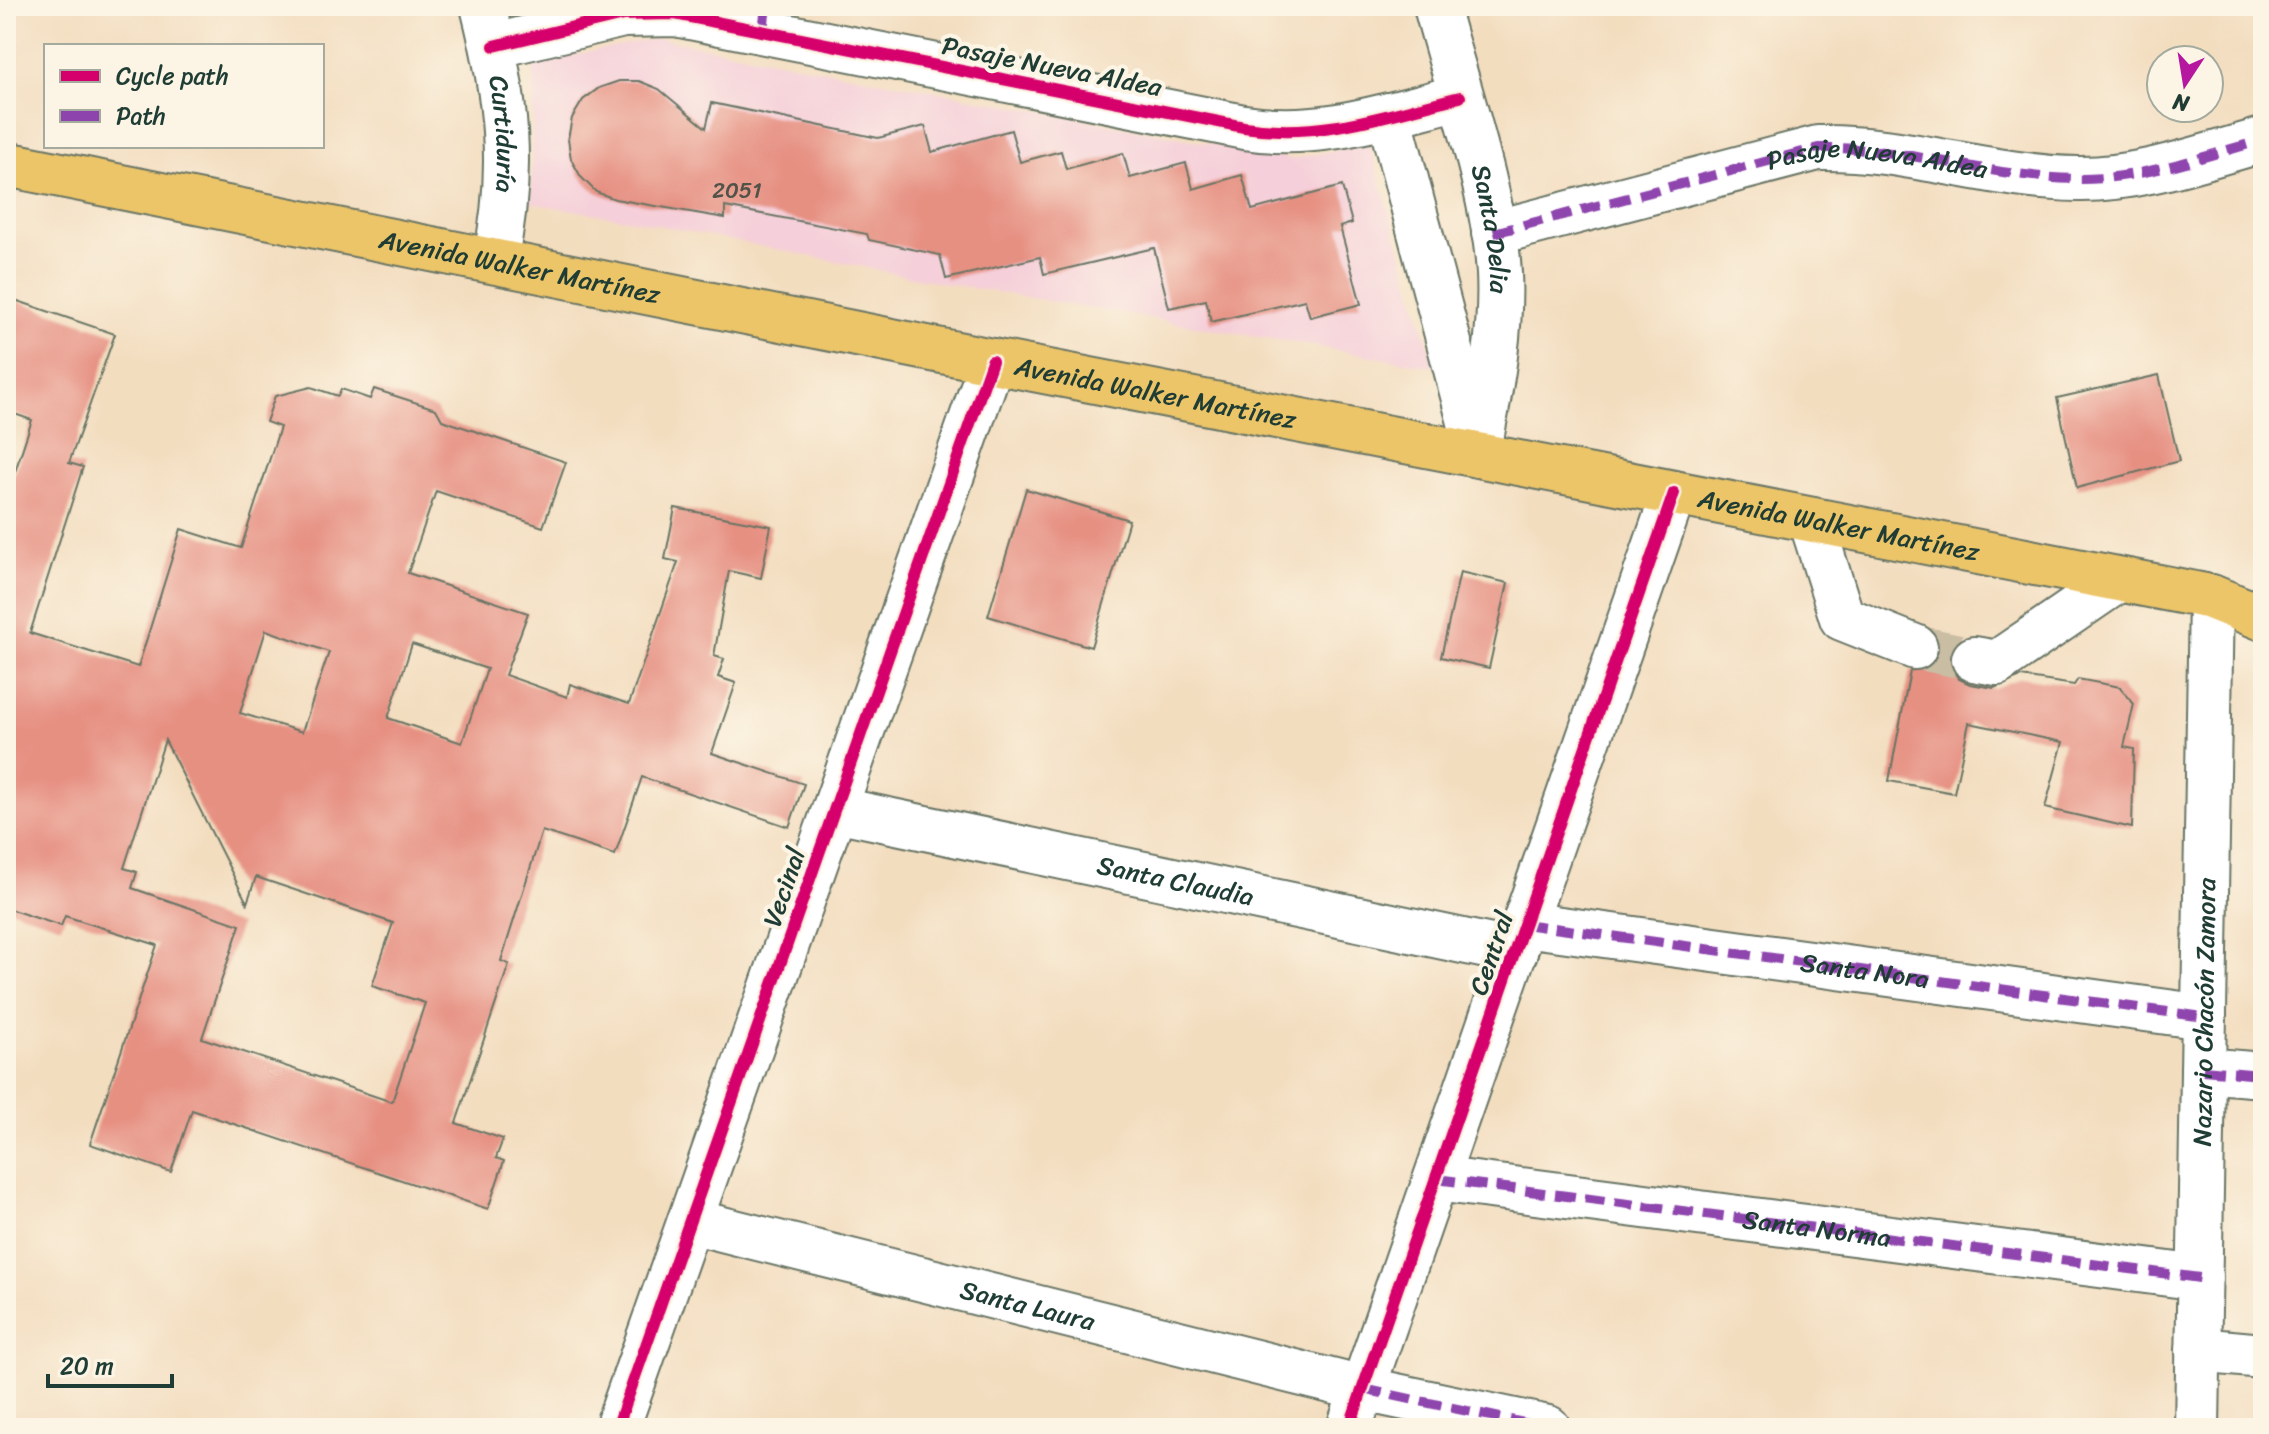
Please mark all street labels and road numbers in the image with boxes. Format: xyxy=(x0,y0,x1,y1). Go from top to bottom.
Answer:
street label: Pasaje Nueva Aldea xyxy=(938,22,1167,110)
street label: Curtiduría xyxy=(475,72,529,194)
street label: Pasaje Nueva Aldea xyxy=(1761,125,1992,192)
street label: Santa Delia xyxy=(1458,159,1522,295)
street label: Avenida Walker Martínez xyxy=(374,216,665,317)
street label: Avenida Walker Martínez xyxy=(1010,343,1301,443)
street label: Avenida Walker Martínez xyxy=(1693,475,1984,575)
street label: Vecinal xyxy=(749,840,819,933)
street label: Santa Claudia xyxy=(1093,842,1258,920)
street label: Nazario Chacón Zamora xyxy=(2179,877,2229,1147)
street label: Central xyxy=(1455,904,1527,1001)
street label: Santa Nora xyxy=(1798,939,1932,1002)
street label: Santa Norma xyxy=(1740,1196,1894,1261)
street label: Santa Laura xyxy=(955,1266,1101,1344)

